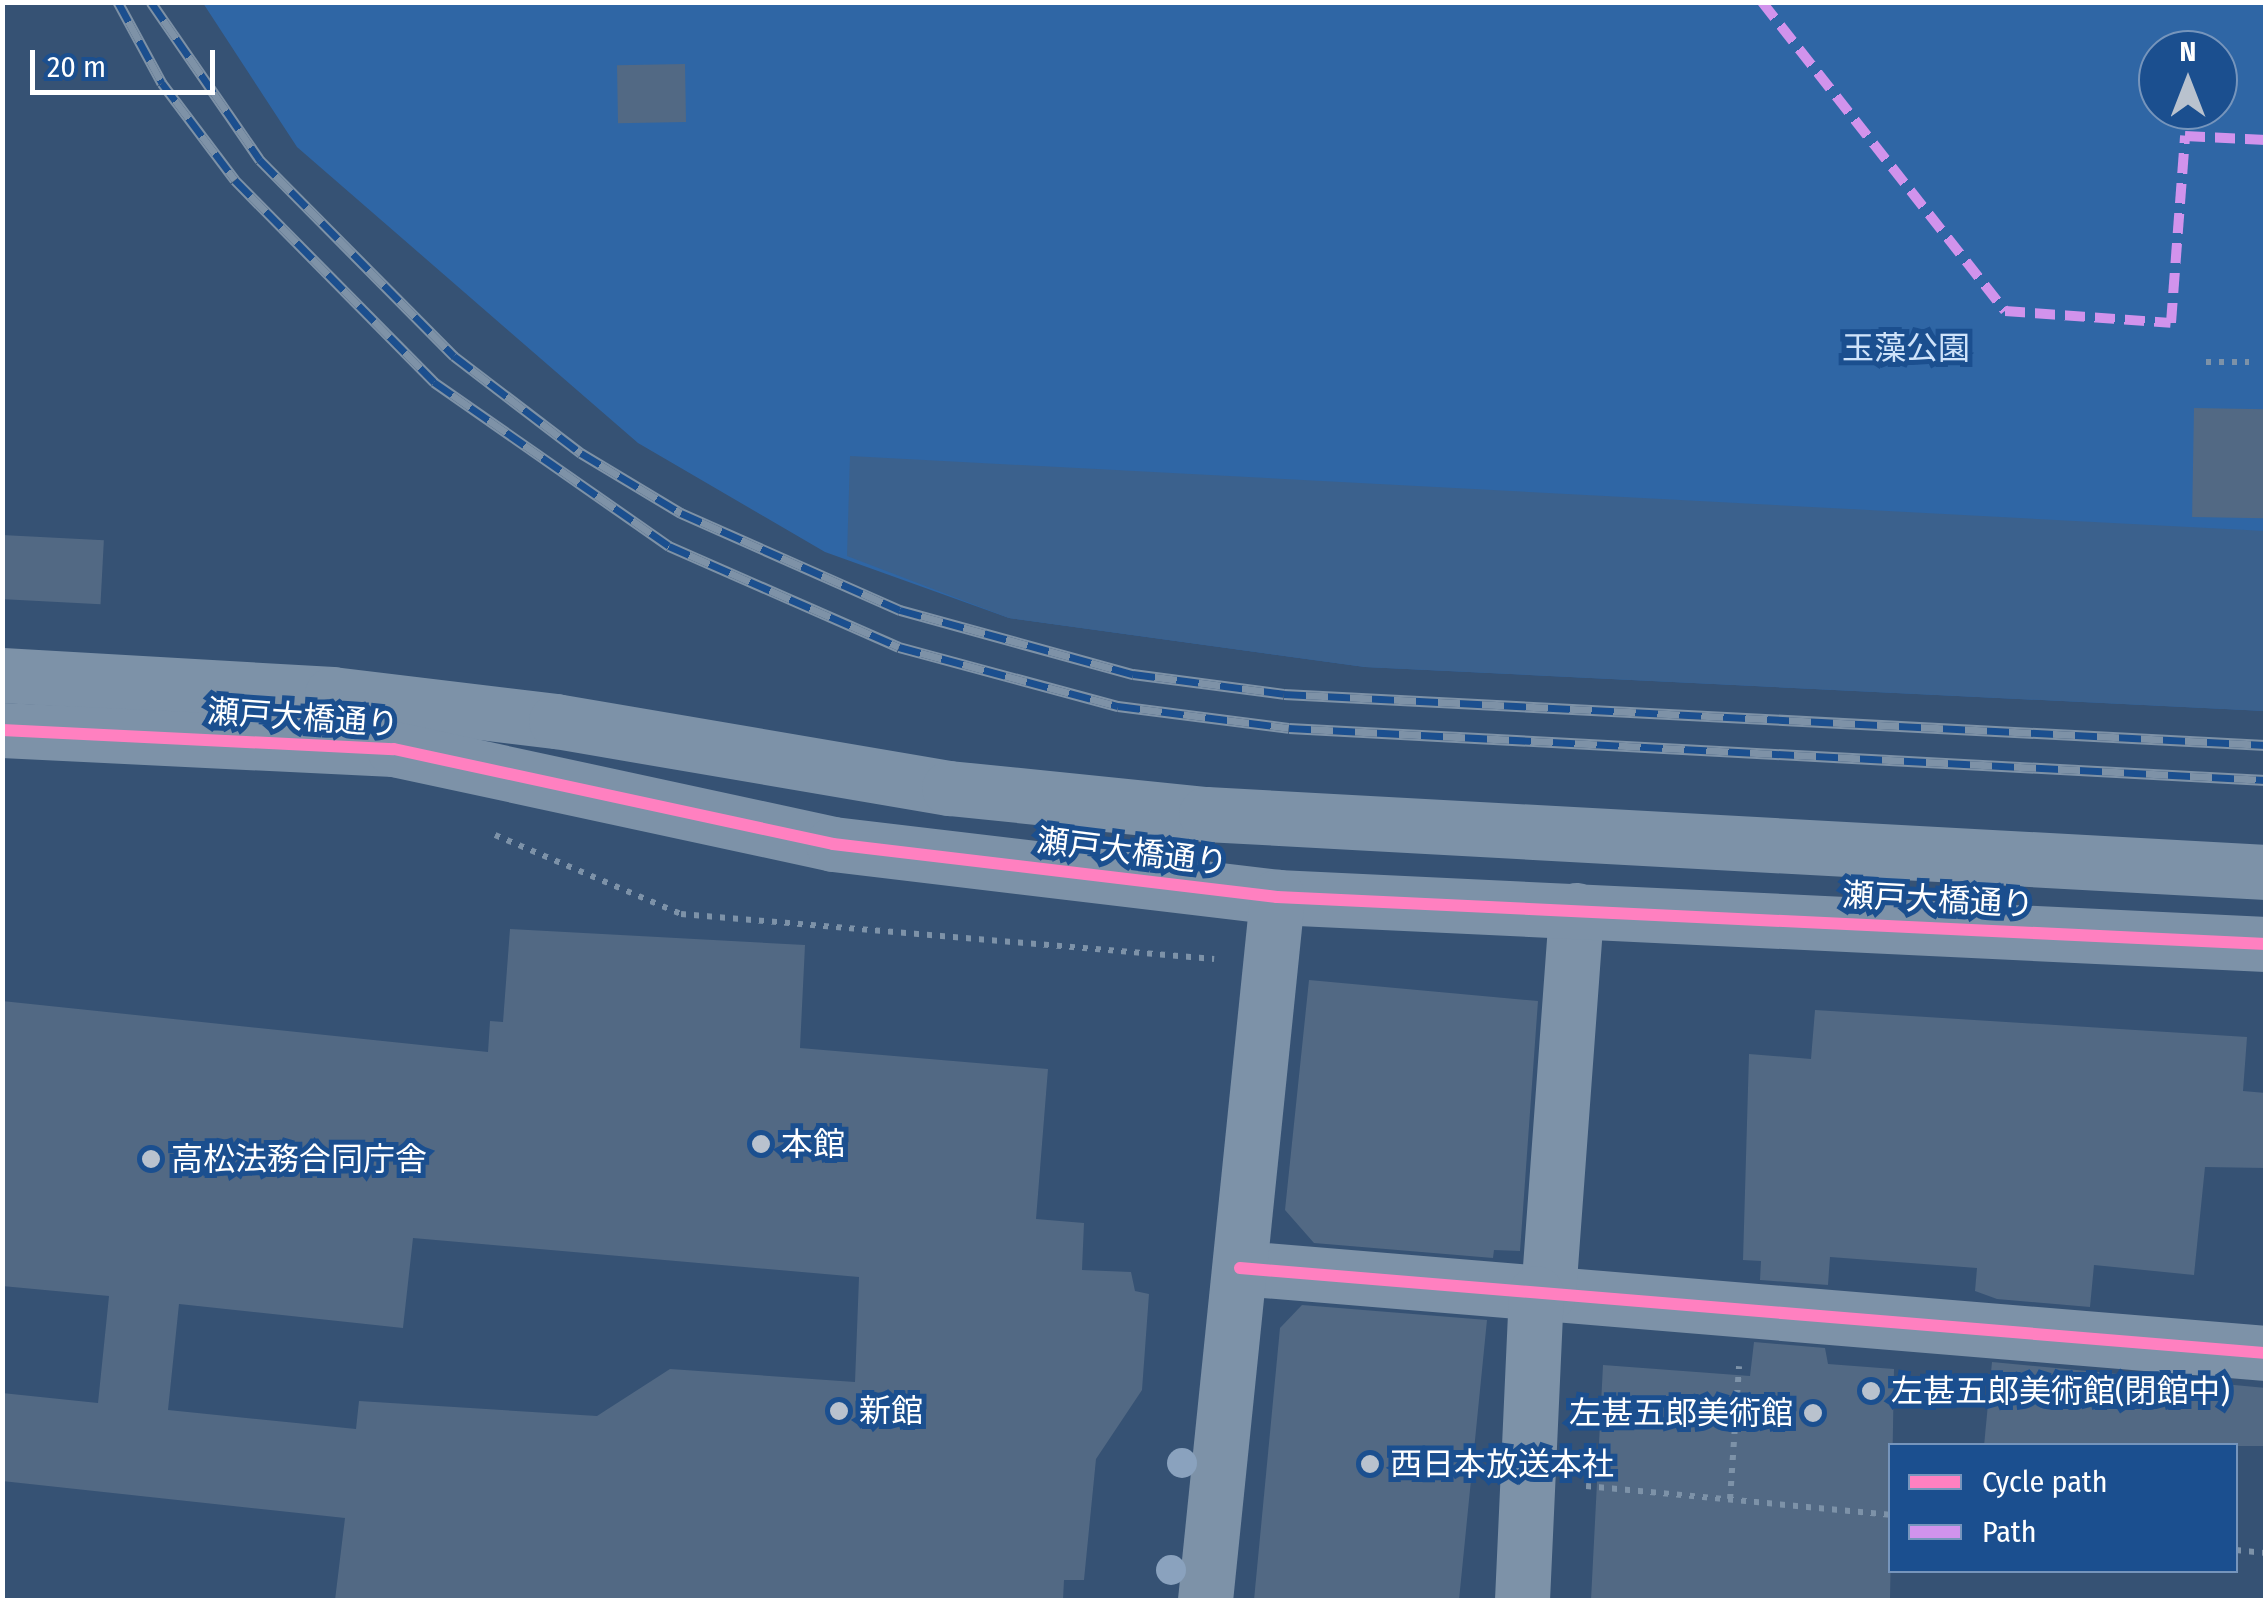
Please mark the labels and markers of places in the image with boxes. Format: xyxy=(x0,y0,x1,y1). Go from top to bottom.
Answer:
place label: 本館 xyxy=(781,1125,845,1163)
marker: 本館 xyxy=(750,1133,772,1155)
place label: 高松法務合同庁舎 xyxy=(171,1140,427,1178)
marker: 高松法務合同庁舎 xyxy=(140,1148,162,1170)
place label: 左甚五郎美術館(閉館中) xyxy=(1891,1372,2230,1410)
marker: 左甚五郎美術館(閉館中) xyxy=(1860,1380,1882,1402)
place label: 新館 xyxy=(859,1392,923,1430)
place label: 左甚五郎美術館 xyxy=(1569,1394,1793,1432)
marker: 新館 xyxy=(828,1400,850,1422)
marker: 左甚五郎美術館 xyxy=(1802,1402,1824,1424)
place label: 西日本放送本社 xyxy=(1390,1445,1614,1483)
marker: 西日本放送本社 xyxy=(1359,1453,1381,1475)

